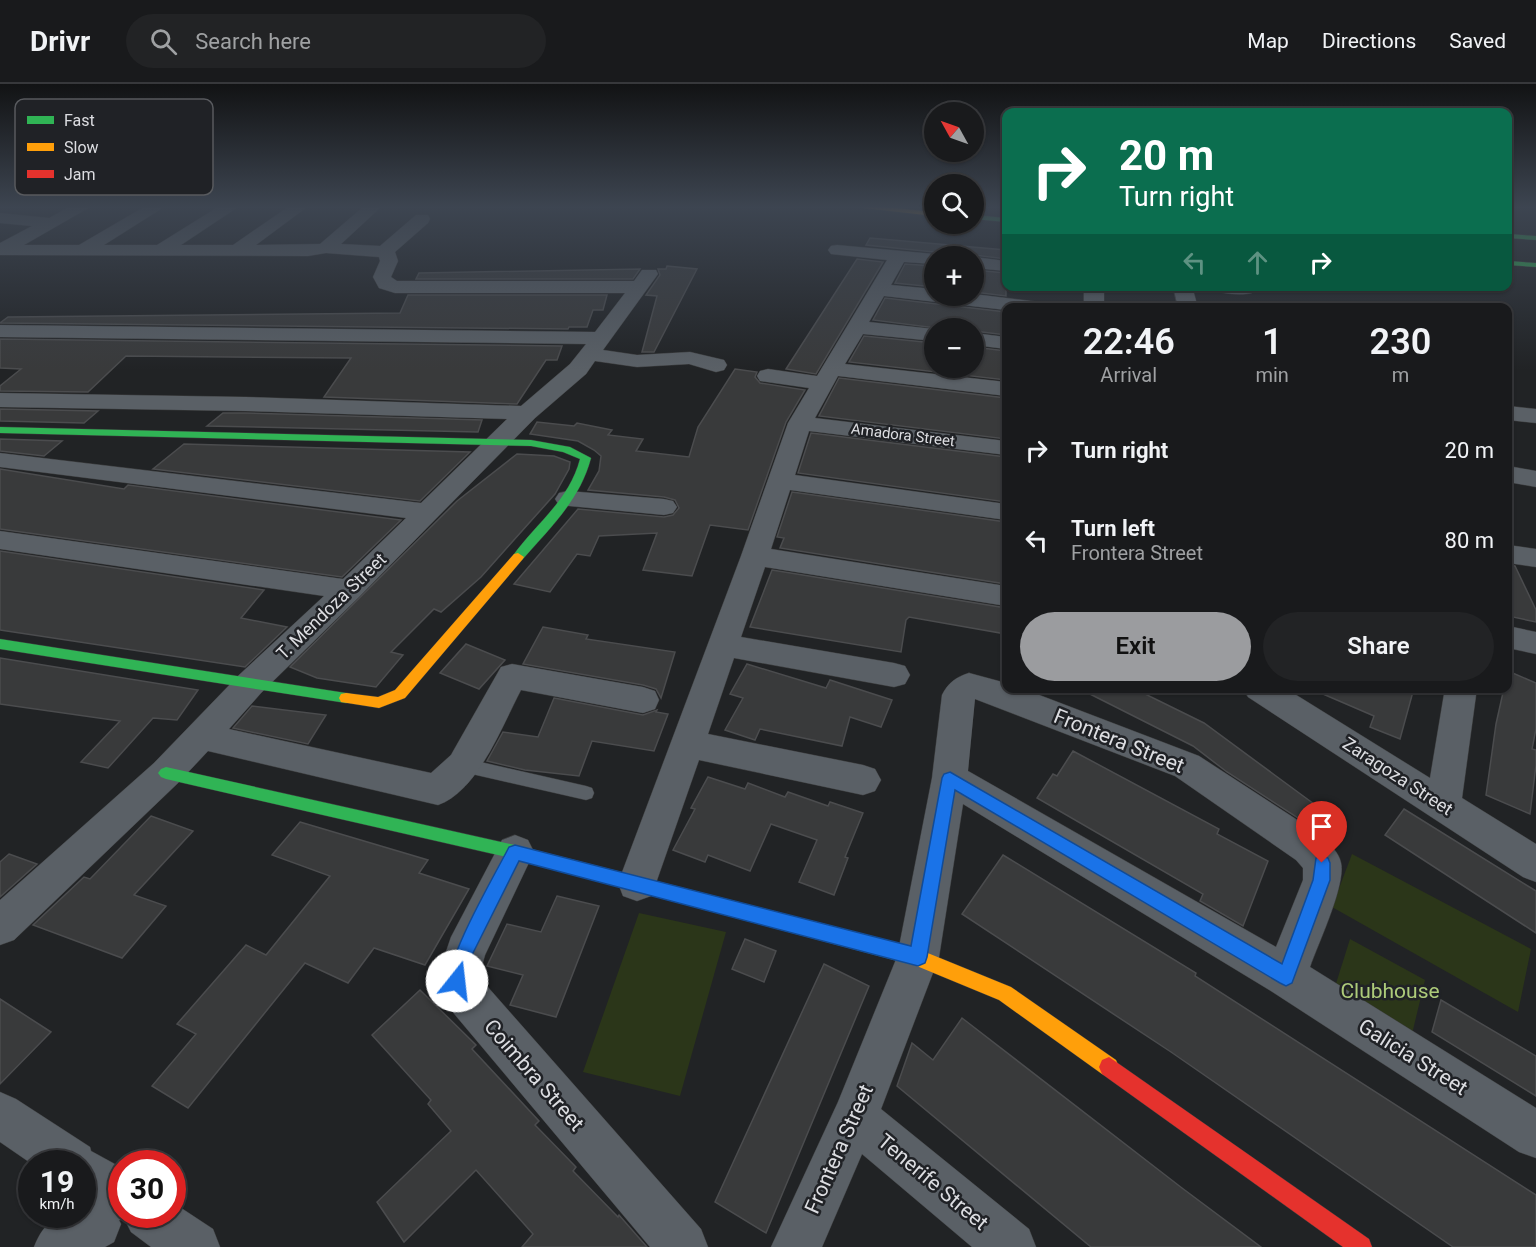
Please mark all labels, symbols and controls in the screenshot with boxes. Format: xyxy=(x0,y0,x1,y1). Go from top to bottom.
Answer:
search box xyxy=(126,14,546,68)
text: Drivr xyxy=(30,25,90,58)
icon: search xyxy=(147,25,180,58)
text: Search here xyxy=(195,29,311,54)
text: Map xyxy=(1247,29,1289,53)
text: Directions xyxy=(1322,29,1416,53)
text: Saved xyxy=(1449,29,1506,53)
legend xyxy=(15,99,213,195)
north arrow xyxy=(924,102,984,162)
map controls xyxy=(924,102,984,378)
text: Fast xyxy=(64,111,95,130)
text: 20 m xyxy=(1119,131,1214,180)
icon: right xyxy=(1020,132,1098,210)
text: Slow xyxy=(64,138,99,157)
text: Jam xyxy=(64,165,96,184)
button: search xyxy=(924,174,984,234)
text: Turn right xyxy=(1119,181,1234,213)
button: + xyxy=(924,246,984,306)
icon: left xyxy=(1178,246,1211,279)
icon: ahead xyxy=(1241,246,1274,279)
icon: right xyxy=(1304,246,1337,279)
button: − xyxy=(924,318,984,378)
text: 22:46 xyxy=(1083,321,1175,363)
text: 1 xyxy=(1262,321,1282,363)
text: 230 xyxy=(1370,321,1431,363)
text: Arrival xyxy=(1100,363,1157,387)
text: min xyxy=(1255,363,1289,387)
text: m xyxy=(1392,363,1409,387)
street label: Amadora Street xyxy=(850,420,956,450)
icon: right xyxy=(1020,434,1053,467)
text: Turn right xyxy=(1071,438,1168,463)
text: 20 m xyxy=(1445,438,1494,463)
text: Turn left xyxy=(1071,516,1155,541)
icon: left xyxy=(1020,524,1053,557)
text: 80 m xyxy=(1445,528,1494,553)
text: Frontera Street xyxy=(1071,541,1203,565)
street label: T. Mendoza Street xyxy=(272,548,390,664)
button: Exit xyxy=(1020,612,1251,681)
button: Share xyxy=(1263,612,1494,681)
street label: Frontera Street xyxy=(1050,704,1188,778)
street label: Zaragoza Street xyxy=(1339,733,1457,819)
pin xyxy=(1296,801,1347,863)
icon: arrive xyxy=(1305,810,1338,843)
position arrow xyxy=(425,949,489,1013)
park label: Clubhouse xyxy=(1340,979,1440,1003)
street label: Coimbra Street xyxy=(479,1014,589,1136)
street label: Galicia Street xyxy=(1354,1014,1472,1100)
street label: Frontera Street xyxy=(800,1081,878,1217)
street label: Tenerife Street xyxy=(873,1129,993,1235)
speed limit sign: 30 xyxy=(108,1150,186,1228)
text: 19 xyxy=(40,1164,74,1199)
text: km/h xyxy=(39,1195,75,1213)

